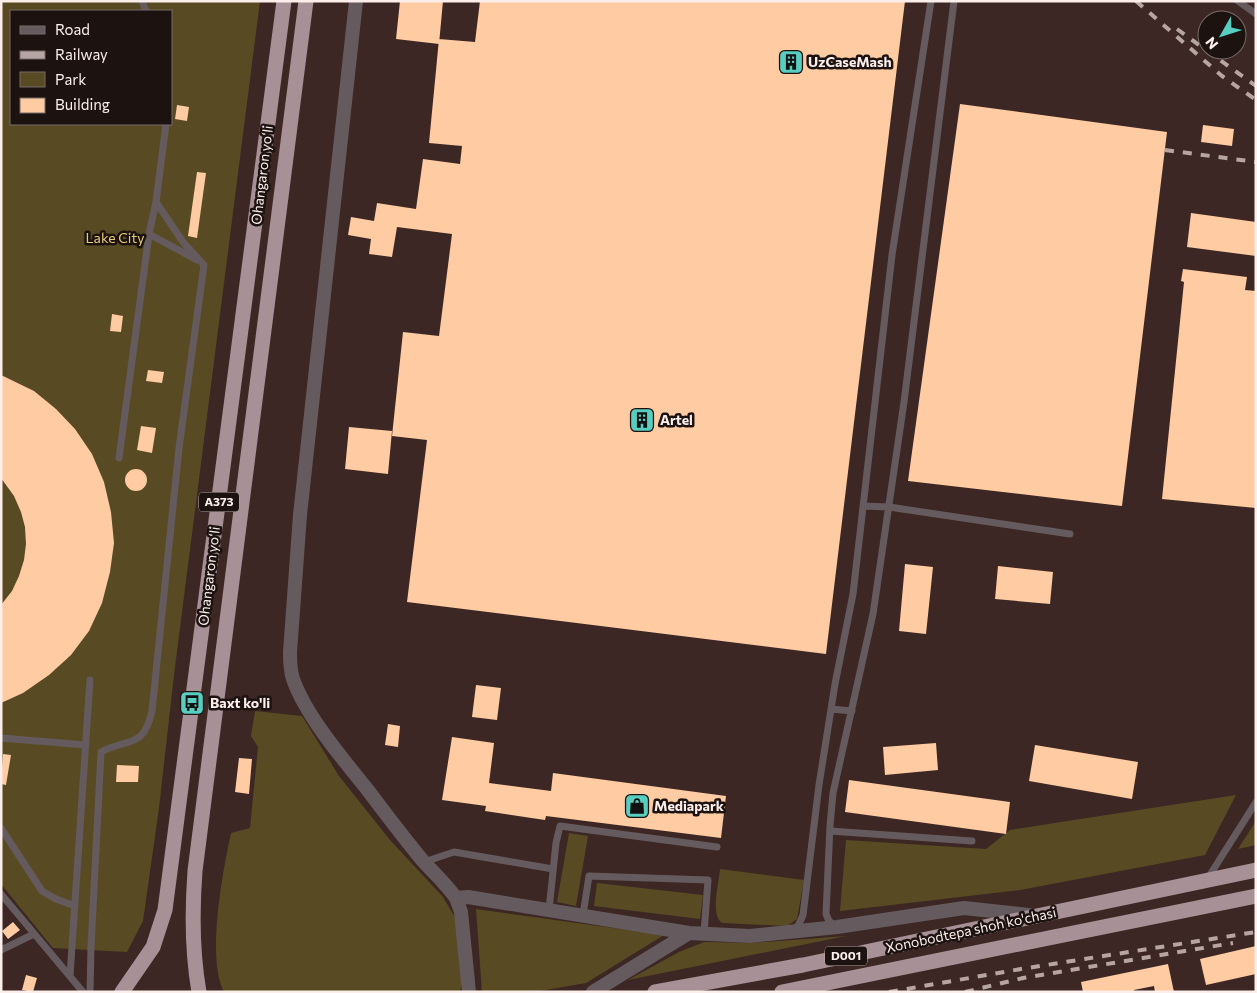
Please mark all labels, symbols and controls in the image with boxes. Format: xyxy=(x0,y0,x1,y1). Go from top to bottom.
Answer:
legend xyxy=(10,10,172,125)
north arrow xyxy=(1197,10,1247,60)
text: Road xyxy=(55,20,90,38)
text: N xyxy=(1202,34,1221,53)
text: Railway xyxy=(55,45,108,63)
building icon: UzCaseMash xyxy=(778,49,804,75)
place label: UzCaseMash xyxy=(808,53,892,70)
text: Park xyxy=(55,70,86,88)
text: Building xyxy=(55,95,110,113)
street label: Ohangaron yoʻli xyxy=(247,124,276,225)
park label: Lake City xyxy=(86,229,144,246)
building icon: Artel xyxy=(629,407,655,433)
place label: Artel xyxy=(660,411,693,428)
road number: A373 xyxy=(199,492,239,512)
street label: Ohangaron yoʻli xyxy=(194,525,223,626)
bus stop icon: Baxt ko'li xyxy=(179,690,205,716)
place label: Baxt ko'li xyxy=(210,694,270,711)
shop icon: Mediapark xyxy=(624,793,650,819)
place label: Mediapark xyxy=(654,797,724,814)
street label: Xonobodtepa shoh ko'chasi xyxy=(884,903,1058,956)
road number: D001 xyxy=(825,946,867,966)

